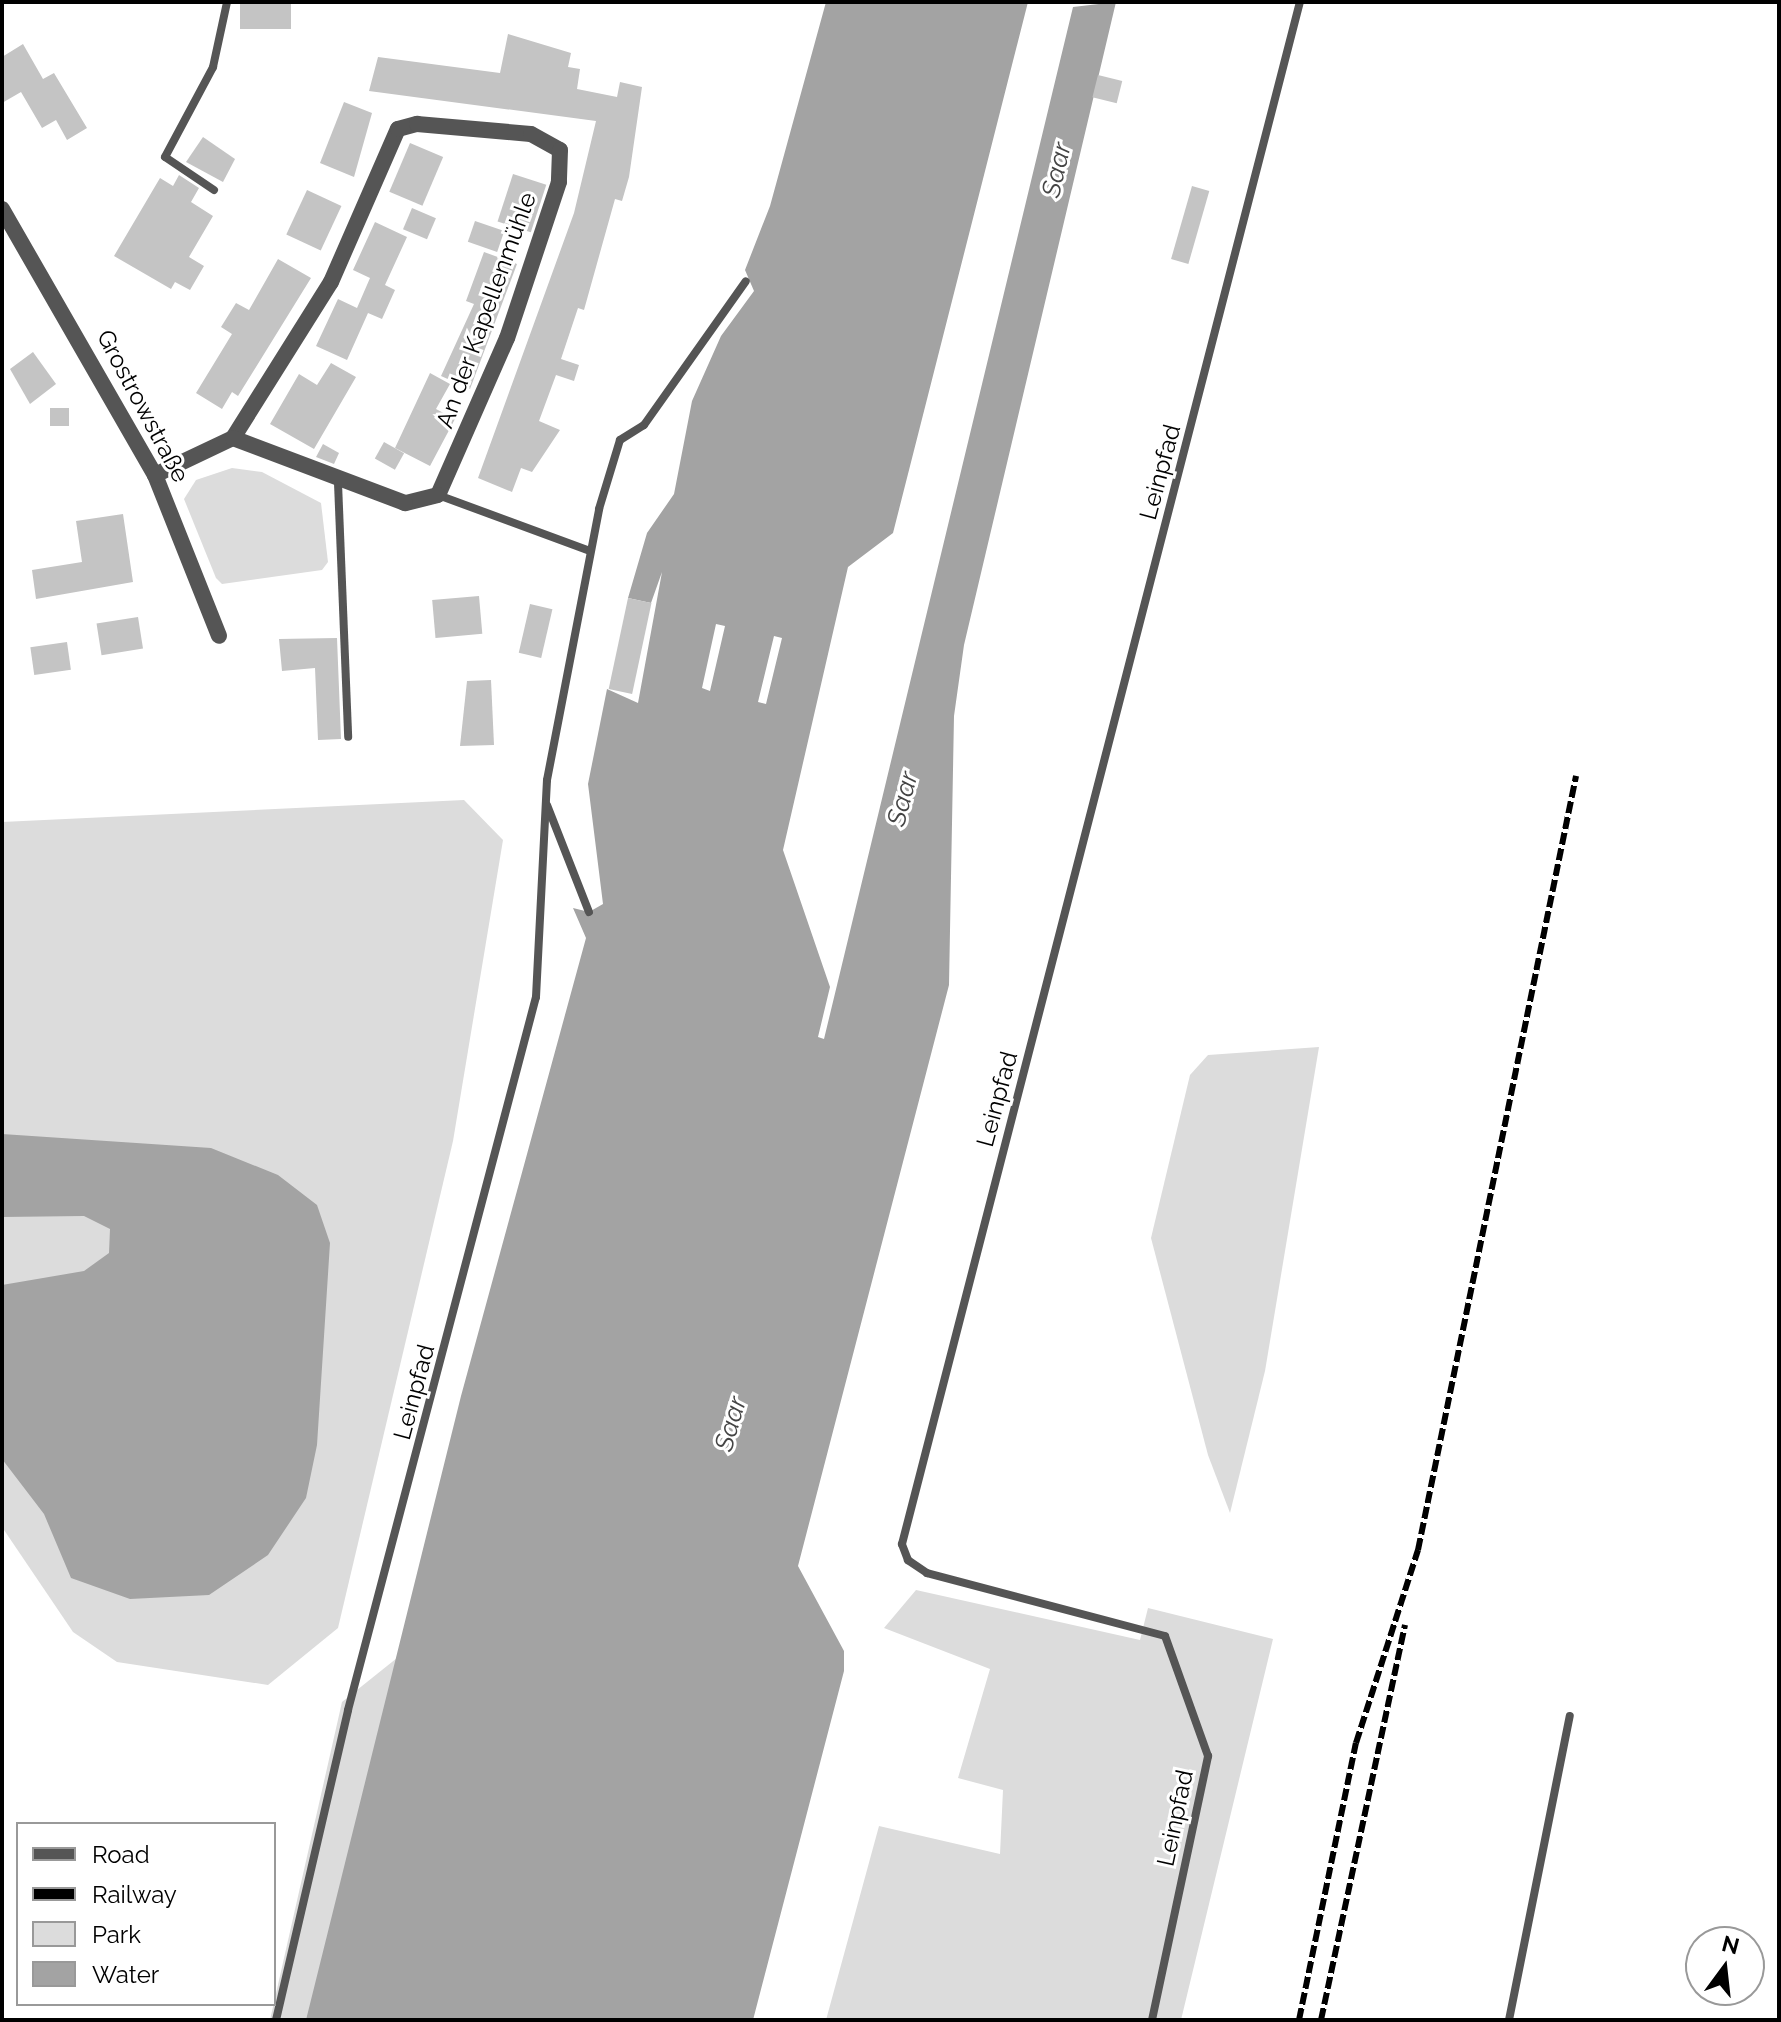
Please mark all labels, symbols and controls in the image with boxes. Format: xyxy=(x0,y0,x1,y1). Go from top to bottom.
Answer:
water label: Saar xyxy=(1036,140,1078,200)
street label: An der Kapellenmühle xyxy=(430,188,542,432)
street label: Grostrowstraße xyxy=(91,325,195,487)
street label: Leinpfad xyxy=(1133,421,1187,523)
water label: Saar xyxy=(881,768,925,830)
street label: Leinpfad xyxy=(970,1048,1024,1150)
street label: Leinpfad xyxy=(387,1341,441,1443)
water label: Saar xyxy=(708,1393,754,1455)
street label: Leinpfad xyxy=(1151,1767,1199,1869)
legend xyxy=(16,1822,276,2006)
text: Road xyxy=(92,1840,150,1869)
text: Railway xyxy=(92,1880,177,1909)
text: Park xyxy=(92,1920,141,1949)
north arrow xyxy=(1685,1926,1765,2006)
text: N xyxy=(1719,1930,1742,1959)
text: Water xyxy=(92,1960,159,1989)

